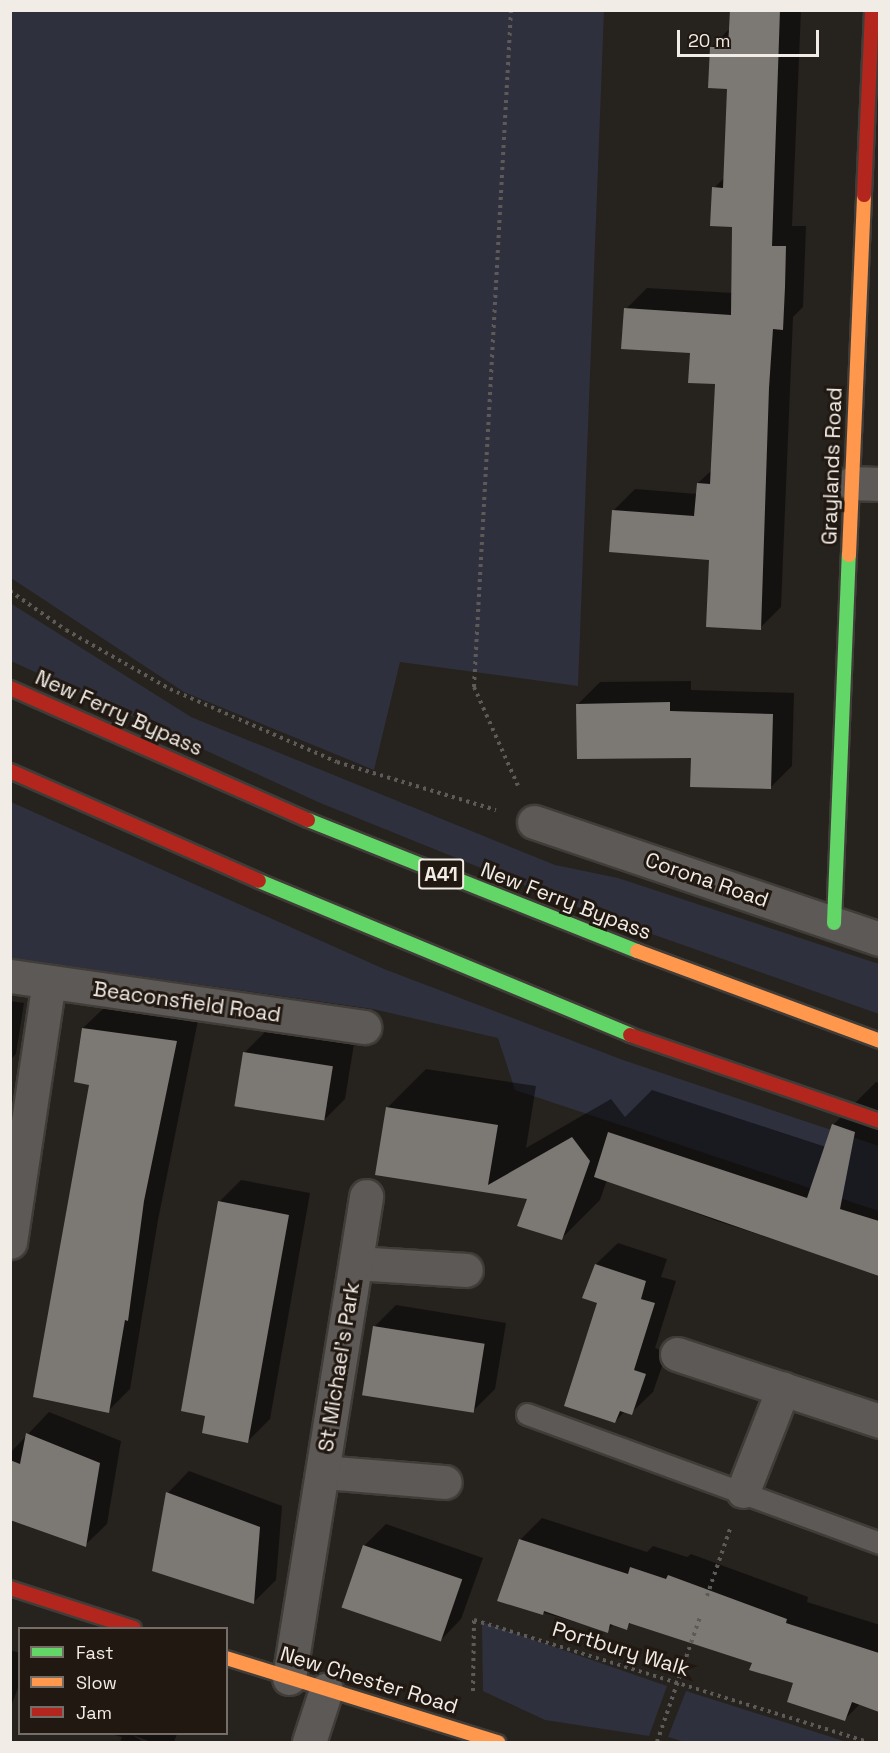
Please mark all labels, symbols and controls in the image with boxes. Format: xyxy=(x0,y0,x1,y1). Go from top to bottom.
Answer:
scale bar xyxy=(680,18,822,56)
text: 20 m xyxy=(688,29,731,52)
street label: Graylands Road xyxy=(817,387,847,545)
street label: New Ferry Bypass xyxy=(31,665,207,761)
street label: Corona Road xyxy=(642,847,772,913)
road number: A41 xyxy=(417,857,465,891)
street label: New Ferry Bypass xyxy=(477,857,655,945)
street label: Beaconsfield Road xyxy=(92,976,282,1028)
street label: St Michael's Park xyxy=(313,1280,365,1454)
street label: Portbury Walk xyxy=(549,1616,693,1682)
legend xyxy=(18,1627,228,1735)
text: Fast xyxy=(76,1641,113,1664)
street label: New Chester Road xyxy=(277,1641,461,1719)
text: Slow xyxy=(76,1671,117,1694)
text: Jam xyxy=(76,1701,112,1724)

